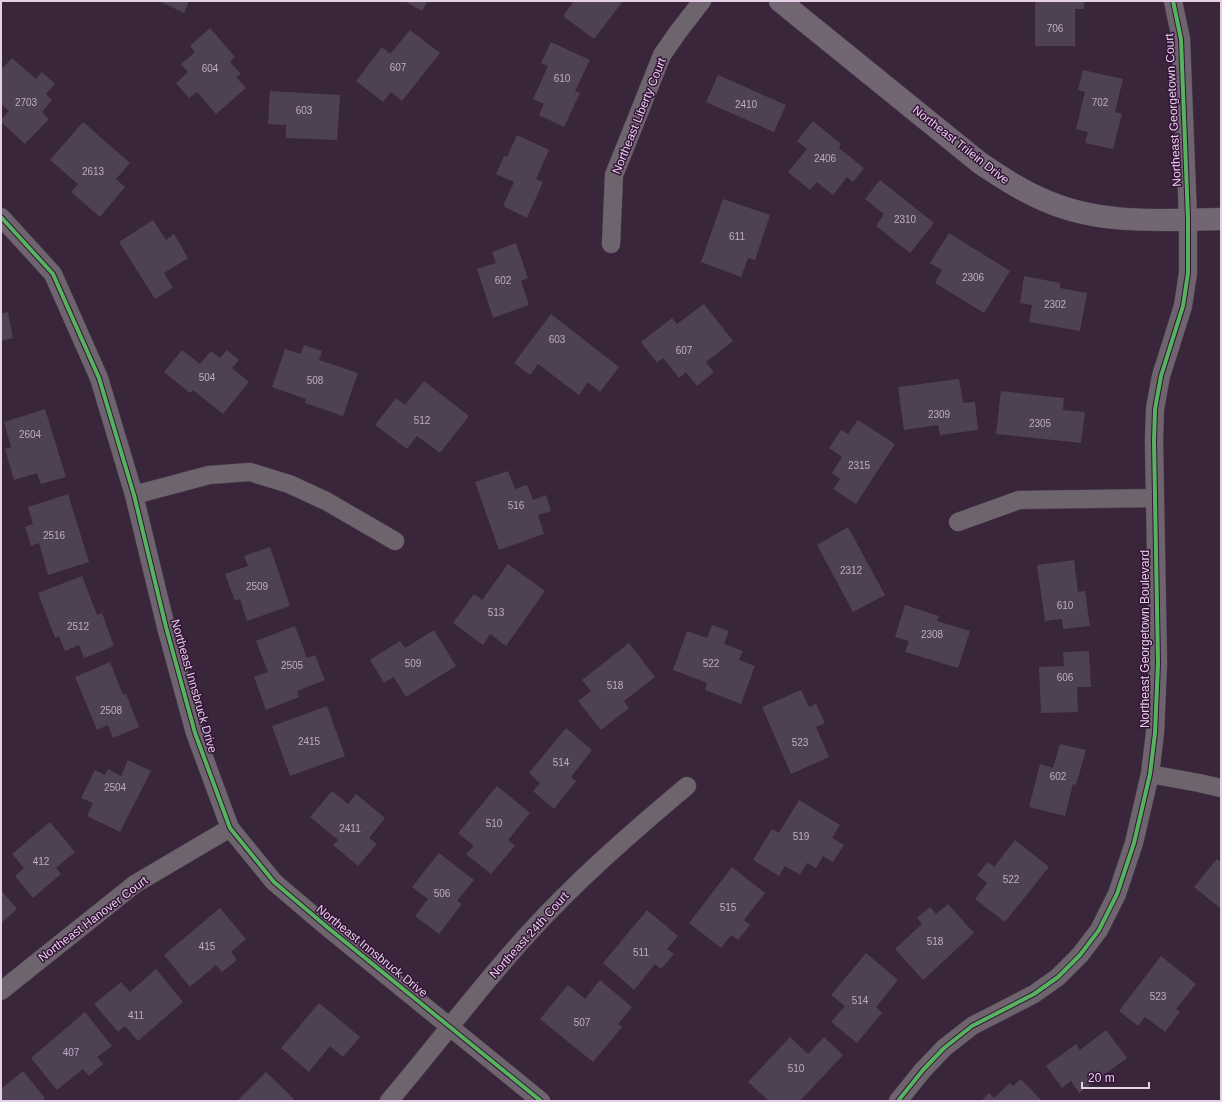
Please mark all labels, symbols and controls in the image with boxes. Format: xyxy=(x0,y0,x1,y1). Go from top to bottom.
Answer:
house number: 706 xyxy=(1047,23,1064,34)
street label: Northeast Georgetown Court xyxy=(1162,32,1184,187)
street label: Northeast Liberty Court xyxy=(609,55,669,176)
house number: 607 xyxy=(390,62,407,73)
house number: 604 xyxy=(202,63,219,74)
house number: 610 xyxy=(554,73,571,84)
house number: 2703 xyxy=(15,97,38,108)
house number: 702 xyxy=(1092,97,1109,108)
house number: 2410 xyxy=(735,99,758,110)
street label: Northeast Trilein Drive xyxy=(910,103,1012,187)
house number: 603 xyxy=(296,105,313,116)
house number: 2406 xyxy=(814,153,837,164)
house number: 2613 xyxy=(82,166,105,177)
house number: 2310 xyxy=(894,214,917,225)
house number: 611 xyxy=(729,231,745,242)
house number: 2306 xyxy=(962,272,985,283)
house number: 602 xyxy=(495,275,512,286)
house number: 2302 xyxy=(1044,299,1067,310)
house number: 603 xyxy=(549,334,566,345)
house number: 607 xyxy=(676,345,693,356)
house number: 504 xyxy=(199,372,216,383)
house number: 508 xyxy=(307,375,324,386)
house number: 2309 xyxy=(928,409,951,420)
house number: 512 xyxy=(414,415,431,426)
house number: 2305 xyxy=(1029,418,1052,429)
house number: 2604 xyxy=(19,429,42,440)
house number: 2315 xyxy=(848,460,871,471)
house number: 516 xyxy=(508,500,525,511)
house number: 2516 xyxy=(43,530,66,541)
street label: Northeast Georgetown Boulevard xyxy=(1138,550,1152,728)
house number: 2312 xyxy=(840,565,863,576)
house number: 2509 xyxy=(246,581,269,592)
house number: 610 xyxy=(1057,600,1074,611)
house number: 513 xyxy=(488,607,505,618)
street label: Northeast Innsbruck Drive xyxy=(168,617,220,755)
house number: 2512 xyxy=(67,621,90,632)
house number: 2308 xyxy=(921,629,944,640)
house number: 509 xyxy=(405,658,422,669)
house number: 522 xyxy=(703,658,720,669)
house number: 2505 xyxy=(281,660,304,671)
house number: 606 xyxy=(1057,672,1074,683)
house number: 518 xyxy=(607,680,624,691)
house number: 2508 xyxy=(100,705,123,716)
house number: 2415 xyxy=(298,736,321,747)
house number: 523 xyxy=(792,737,809,748)
house number: 514 xyxy=(553,757,570,768)
house number: 602 xyxy=(1050,771,1067,782)
house number: 2504 xyxy=(104,782,127,793)
house number: 510 xyxy=(486,818,503,829)
house number: 2411 xyxy=(339,823,361,834)
house number: 519 xyxy=(793,831,810,842)
house number: 412 xyxy=(33,856,50,867)
street label: Northeast Hanover Court xyxy=(36,873,151,965)
house number: 522 xyxy=(1003,874,1020,885)
house number: 506 xyxy=(434,888,451,899)
street label: Northeast 24th Court xyxy=(487,888,572,981)
street label: Northeast Innsbruck Drive xyxy=(314,902,431,1000)
house number: 515 xyxy=(720,902,737,913)
house number: 518 xyxy=(927,936,944,947)
house number: 415 xyxy=(199,941,216,952)
house number: 511 xyxy=(633,947,649,958)
house number: 523 xyxy=(1150,991,1167,1002)
house number: 514 xyxy=(852,995,869,1006)
house number: 411 xyxy=(128,1010,144,1021)
house number: 507 xyxy=(574,1017,591,1028)
house number: 407 xyxy=(63,1047,80,1058)
house number: 510 xyxy=(788,1063,805,1074)
scale bar xyxy=(1082,1064,1149,1090)
text: 20 m xyxy=(1088,1071,1115,1085)

